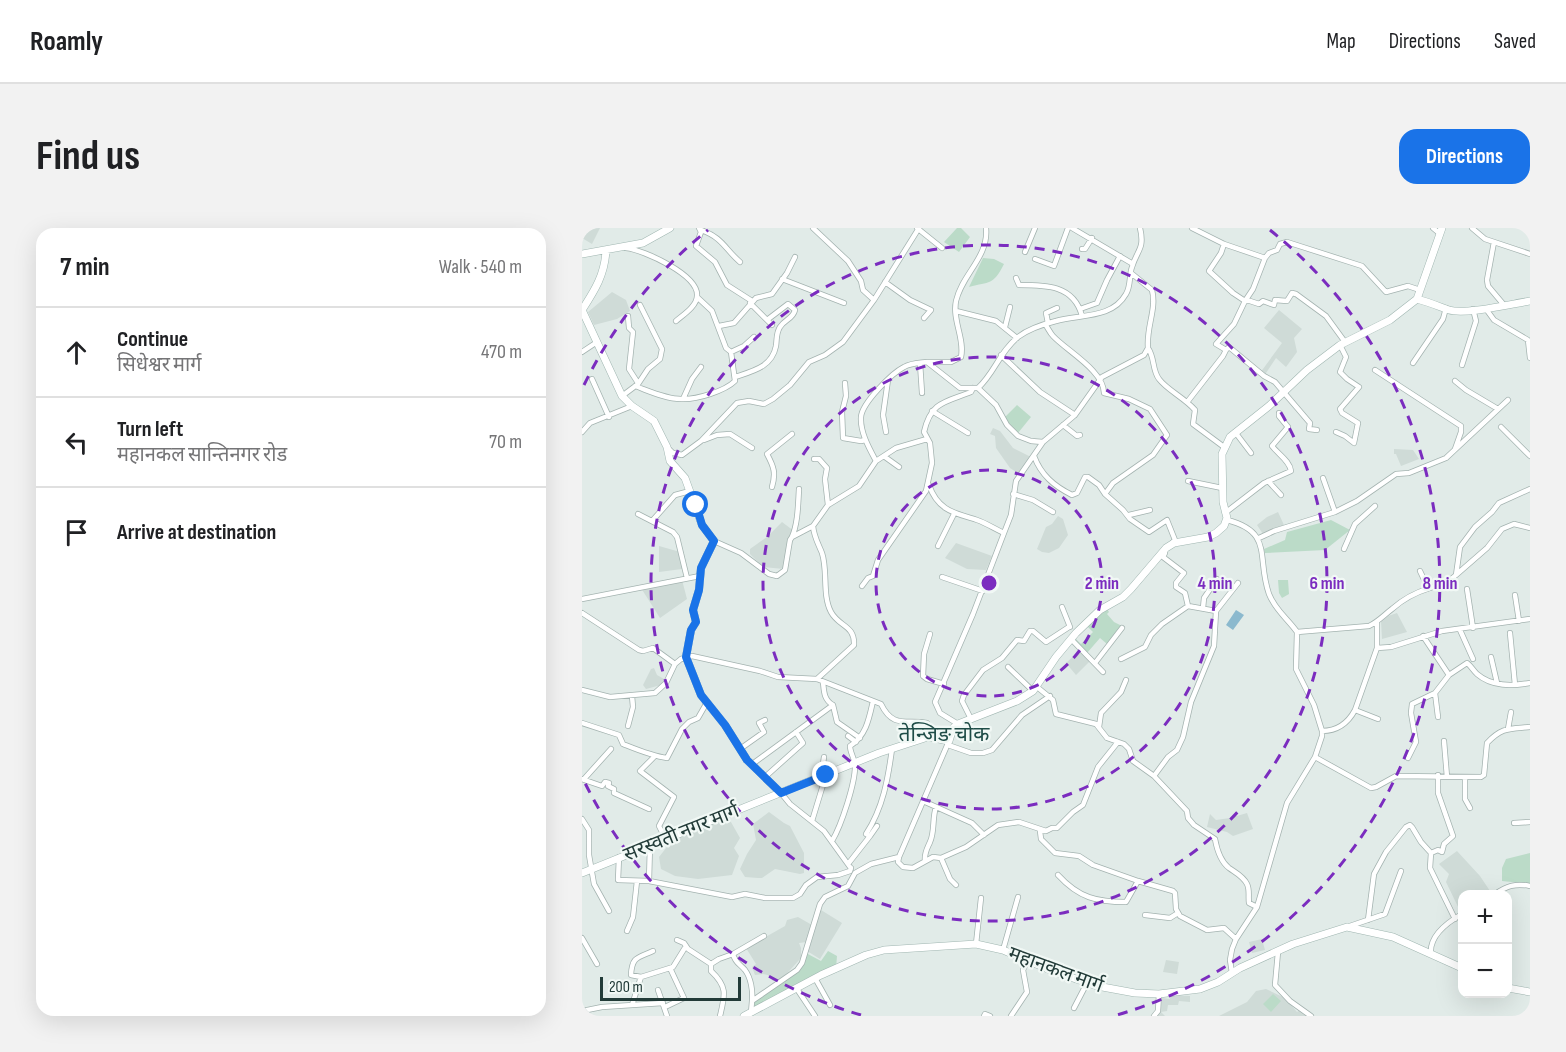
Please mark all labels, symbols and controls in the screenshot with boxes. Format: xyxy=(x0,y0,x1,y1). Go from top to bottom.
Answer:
text: Roamly xyxy=(30,25,103,58)
text: Map xyxy=(1326,29,1356,54)
text: Directions xyxy=(1389,29,1461,54)
text: Saved xyxy=(1494,29,1536,54)
button: Directions xyxy=(1399,129,1530,184)
text: Find us xyxy=(36,131,140,182)
text: 7 min xyxy=(60,252,109,283)
text: Walk · 540 m xyxy=(439,255,522,279)
text: Continue xyxy=(117,326,188,353)
icon: ahead xyxy=(60,336,93,369)
text: 470 m xyxy=(481,340,522,364)
text: सिधेश्वर मार्ग xyxy=(117,353,202,377)
text: Turn left xyxy=(117,416,183,443)
icon: left xyxy=(60,426,93,459)
text: 70 m xyxy=(489,430,522,454)
text: महानकल सान्तिनगर रोड xyxy=(117,443,287,467)
route start xyxy=(682,491,708,517)
icon: arrive xyxy=(60,516,93,549)
text: Arrive at destination xyxy=(117,519,276,546)
centre of rings xyxy=(979,573,999,593)
text: 2 min xyxy=(1085,573,1119,594)
text: 4 min xyxy=(1198,573,1232,594)
text: 6 min xyxy=(1310,573,1344,594)
text: 8 min xyxy=(1423,573,1457,594)
district label: तेन्जिङ चोक xyxy=(899,722,990,747)
route end xyxy=(812,761,838,787)
street label: सरस्वती नगर मार्ग xyxy=(620,798,744,867)
map controls xyxy=(1458,890,1512,998)
button: + xyxy=(1458,890,1512,944)
street label: महानकल मार्ग xyxy=(1005,942,1107,999)
button: − xyxy=(1458,944,1512,998)
scale bar xyxy=(600,974,741,1002)
text: 200 m xyxy=(609,978,643,997)

